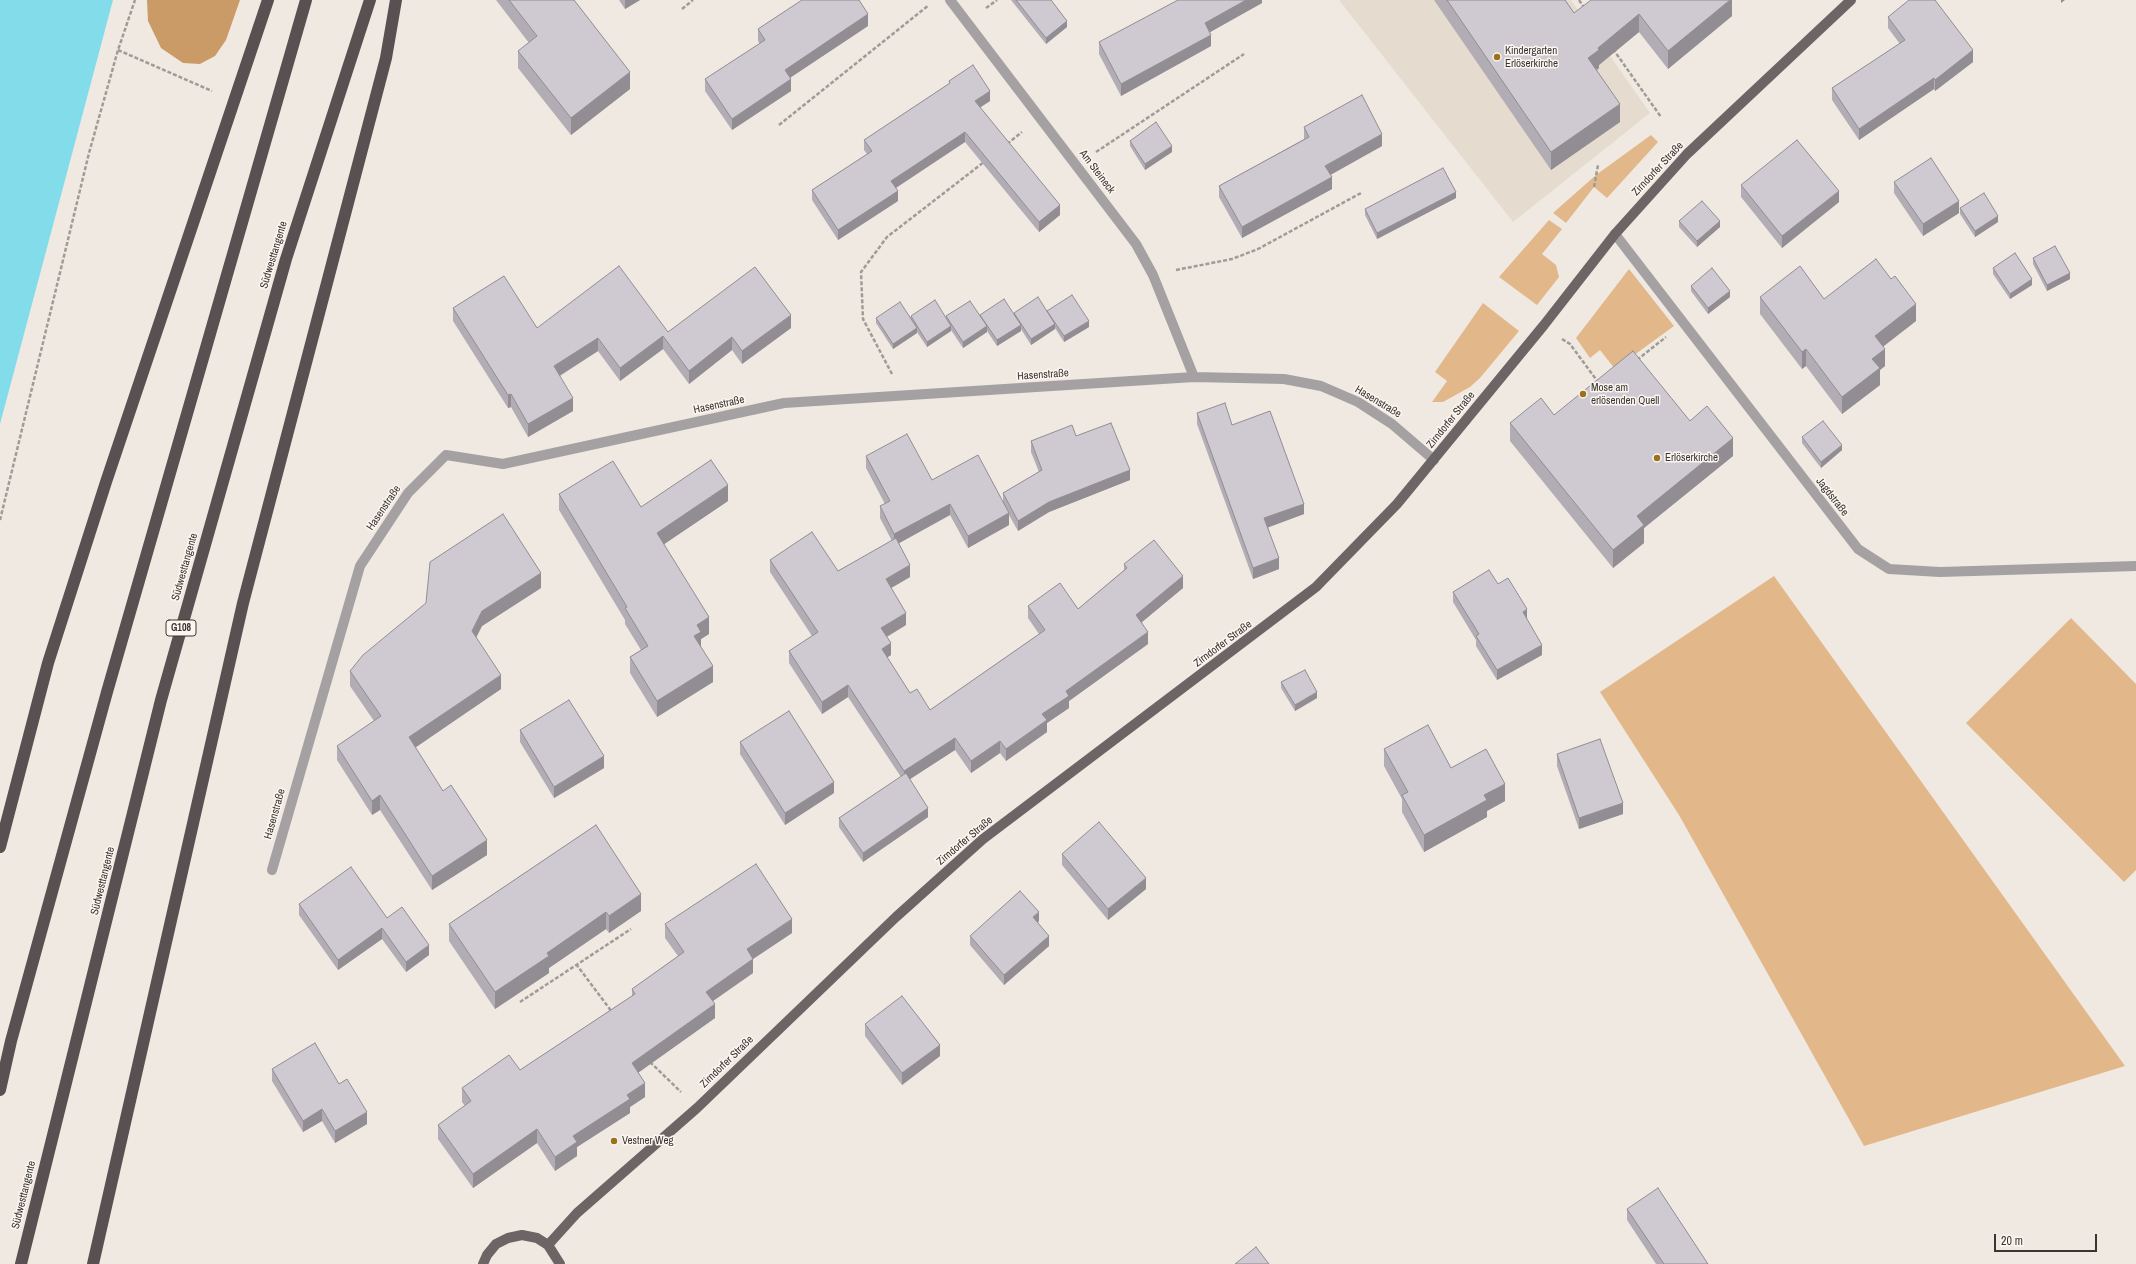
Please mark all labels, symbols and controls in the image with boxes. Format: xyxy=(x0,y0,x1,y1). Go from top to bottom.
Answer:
place label: Kindergarten Erlöserkirche xyxy=(1505,44,1558,70)
marker: Kindergarten Erlöserkirche xyxy=(1492,52,1502,62)
street label: Zirndorfer Straße xyxy=(1630,139,1686,199)
street label: Am Steineck xyxy=(1076,148,1118,196)
street label: Südwesttangente xyxy=(257,220,291,290)
street label: Hasenstraße xyxy=(1017,367,1069,383)
place label: Mose am erlösenden Quell xyxy=(1591,381,1659,407)
street label: Hasenstraße xyxy=(1352,383,1404,421)
street label: Zirndorfer Straße xyxy=(1424,389,1478,451)
marker: Mose am erlösenden Quell xyxy=(1578,389,1588,399)
street label: Hasenstraße xyxy=(692,393,746,417)
place label: Erlöserkirche xyxy=(1665,451,1718,465)
marker: Erlöserkirche xyxy=(1652,453,1662,463)
street label: Jagdstraße xyxy=(1813,475,1851,519)
street label: Hasenstraße xyxy=(364,483,404,533)
street label: Südwesttangente xyxy=(169,532,201,602)
street label: Zirndorfer Straße xyxy=(1191,618,1255,670)
road number: G108 xyxy=(166,620,196,636)
street label: Hasenstraße xyxy=(262,787,288,841)
street label: Zirndorfer Straße xyxy=(934,814,996,868)
street label: Südwesttangente xyxy=(88,846,118,916)
street label: Zirndorfer Straße xyxy=(698,1033,756,1091)
place label: Vestner Weg xyxy=(622,1134,673,1148)
marker: Vestner Weg xyxy=(609,1136,619,1146)
street label: Südwesttangente xyxy=(9,1160,39,1230)
scale bar xyxy=(1996,1226,2099,1252)
text: 20 m xyxy=(2001,1233,2023,1249)

